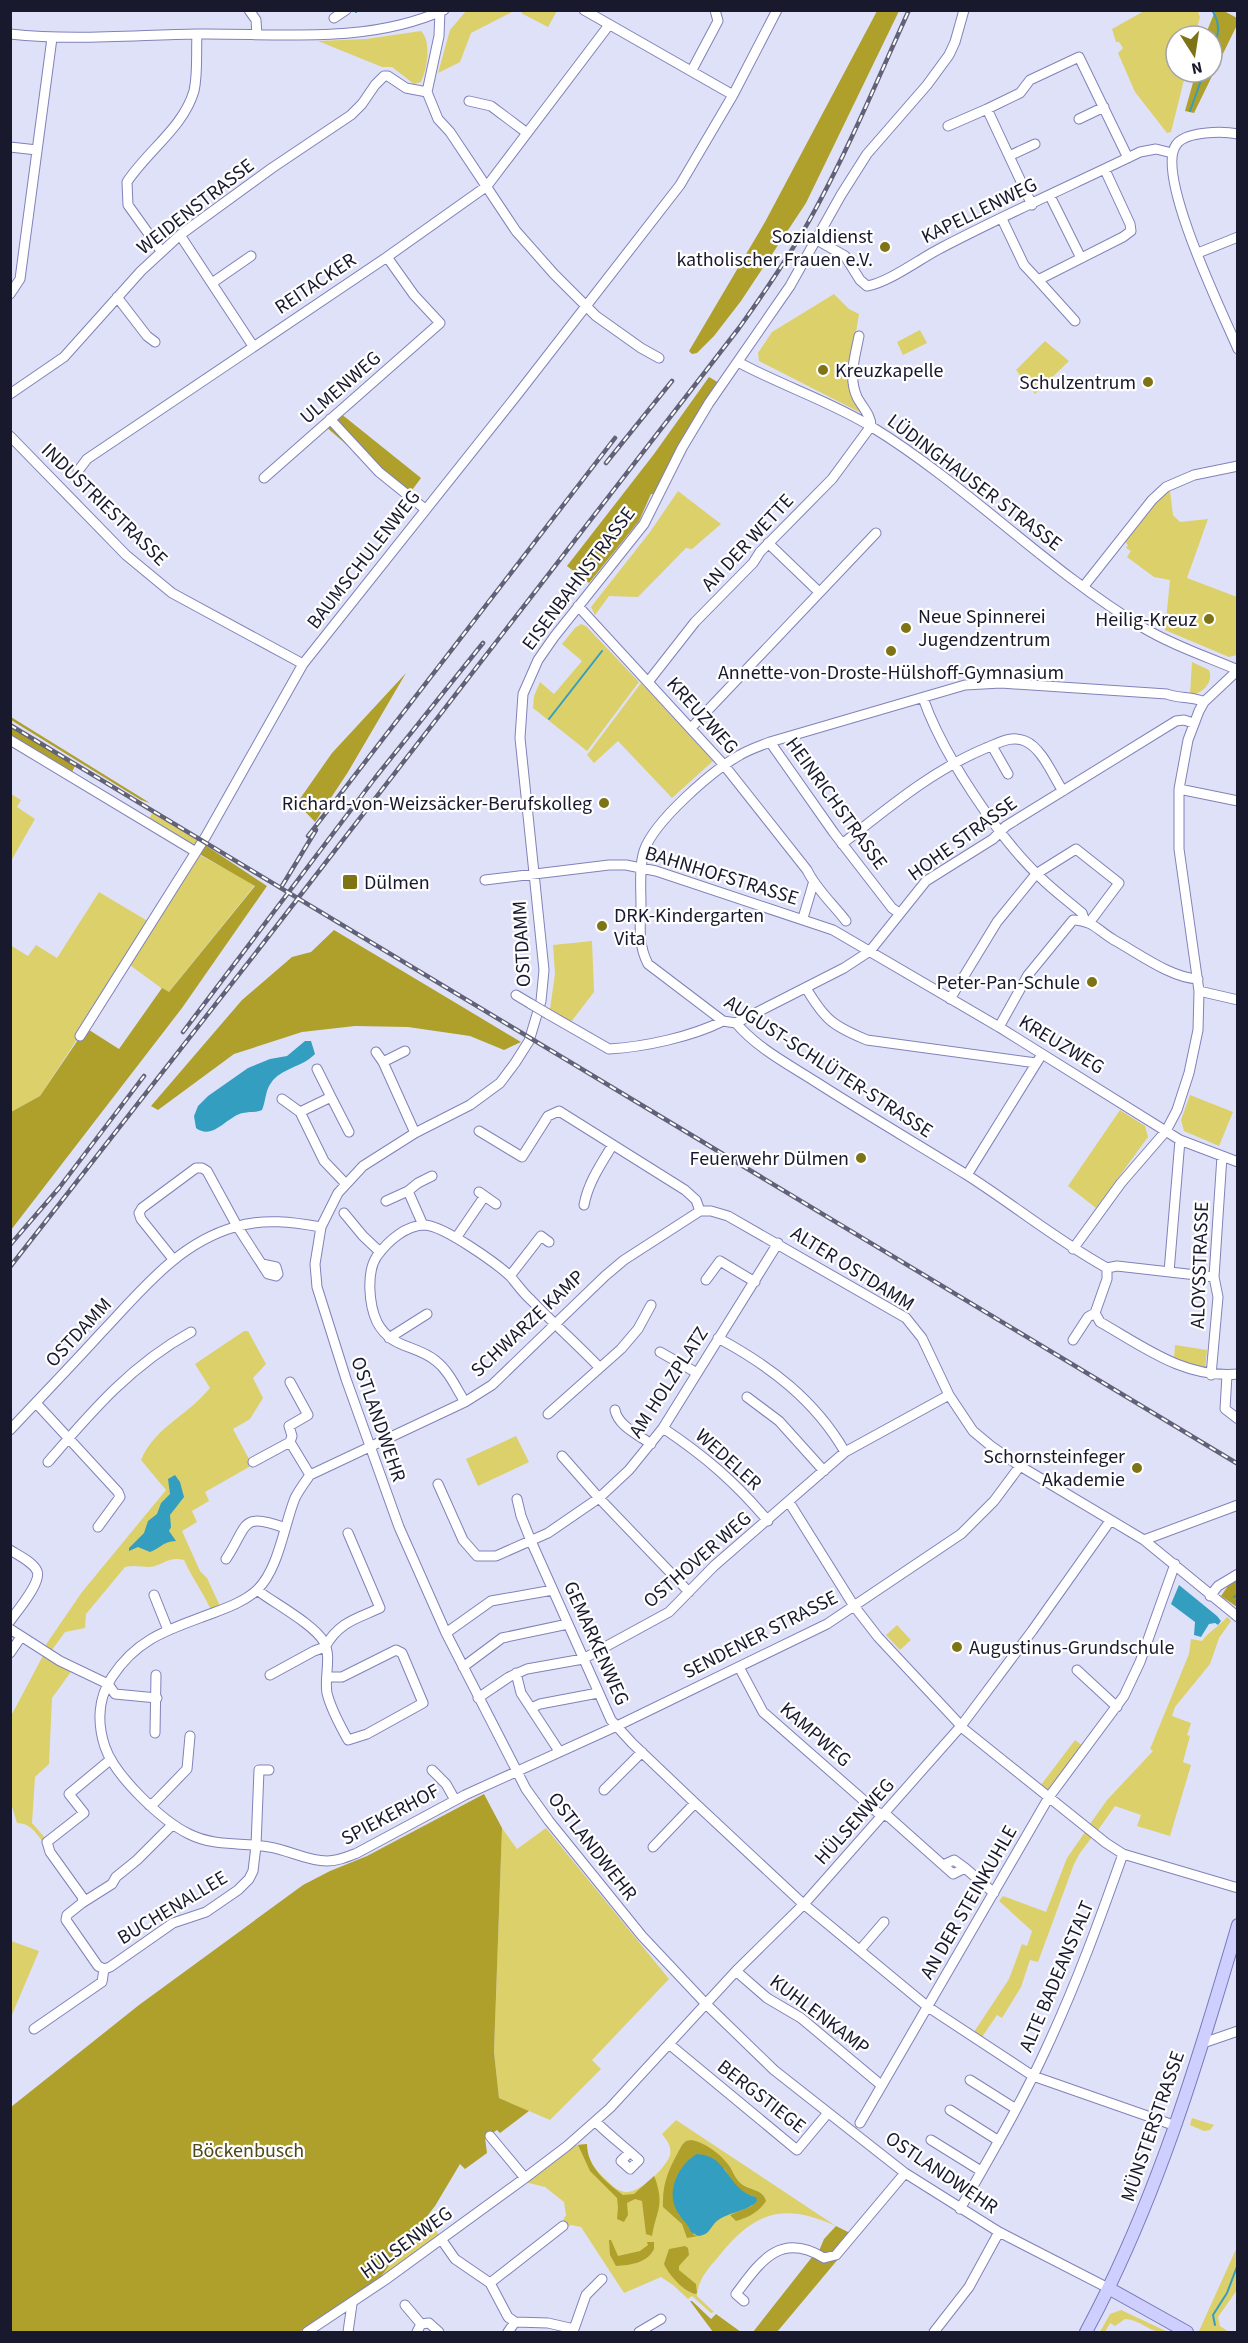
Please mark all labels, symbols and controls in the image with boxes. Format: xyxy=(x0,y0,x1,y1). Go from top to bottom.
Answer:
north arrow xyxy=(1164,24,1224,84)
text: N xyxy=(1189,56,1204,80)
street label: WEIDENSTRASSE xyxy=(131,152,260,262)
street label: KAPELLENWEG xyxy=(917,171,1042,251)
place label: Sozialdienst katholischer Frauen e.V. xyxy=(676,223,873,274)
marker: Sozialdienst katholischer Frauen e.V. xyxy=(878,240,892,254)
street label: REITACKER xyxy=(269,246,362,321)
street label: ULMENWEG xyxy=(294,345,387,431)
place label: Kreuzkapelle xyxy=(835,357,944,385)
marker: Kreuzkapelle xyxy=(816,363,830,377)
place label: Schulzentrum xyxy=(1019,369,1136,397)
marker: Schulzentrum xyxy=(1141,375,1155,389)
street label: LÜDINGHAUSER STRASSE xyxy=(881,408,1068,558)
street label: INDUSTRIESTRASSE xyxy=(35,437,174,573)
street label: BAUMSCHULENWEG xyxy=(301,484,427,635)
street label: AN DER WETTE xyxy=(695,488,800,598)
street label: EISENBAHNSTRASSE xyxy=(515,501,642,656)
place label: Neue Spinnerei Jugendzentrum xyxy=(918,603,1051,654)
place label: Heilig-Kreuz xyxy=(1095,606,1197,634)
marker: Heilig-Kreuz xyxy=(1202,612,1216,626)
marker: Neue Spinnerei Jugendzentrum xyxy=(899,621,913,635)
marker: Annette-von-Droste-Hülshoff-Gymnasium xyxy=(884,644,898,658)
place label: Annette-von-Droste-Hülshoff-Gymnasium xyxy=(718,659,1064,687)
street label: KREUZWEG xyxy=(660,671,745,761)
street label: HEINRICHSTRASSE xyxy=(779,732,894,876)
place label: Richard-von-Weizsäcker-Berufskolleg xyxy=(282,790,592,818)
street label: HOHE STRASSE xyxy=(902,790,1023,888)
marker: Richard-von-Weizsäcker-Berufskolleg xyxy=(597,796,611,810)
street label: BAHNHOFSTRASSE xyxy=(641,839,802,913)
place label: Dülmen xyxy=(364,869,430,897)
marker: Dülmen xyxy=(341,873,359,891)
street label: OSTDAMM xyxy=(506,900,538,988)
place label: DRK-Kindergarten Vita xyxy=(614,902,764,953)
marker: DRK-Kindergarten Vita xyxy=(595,919,609,933)
place label: Peter-Pan-Schule xyxy=(936,969,1080,997)
marker: Peter-Pan-Schule xyxy=(1085,975,1099,989)
street label: AUGUST-SCHLÜTER-STRASSE xyxy=(719,989,938,1145)
street label: KREUZWEG xyxy=(1013,1008,1110,1081)
place label: Feuerwehr Dülmen xyxy=(690,1145,849,1173)
marker: Feuerwehr Dülmen xyxy=(854,1151,868,1165)
street label: ALOYSSTRASSE xyxy=(1184,1201,1216,1329)
street label: ALTER OSTDAMM xyxy=(785,1220,920,1318)
street label: SCHWARZE KAMP xyxy=(465,1264,591,1384)
street label: OSTDAMM xyxy=(39,1292,118,1374)
street label: AM HOLZPLATZ xyxy=(622,1321,715,1444)
street label: OSTLANDWEHR xyxy=(344,1353,413,1486)
street label: WEDELER xyxy=(689,1422,768,1497)
place label: Schornsteinfeger Akademie xyxy=(983,1443,1125,1494)
marker: Schornsteinfeger Akademie xyxy=(1130,1461,1144,1475)
street label: OSTHOVER WEG xyxy=(637,1505,758,1615)
street label: GEMARKENWEG xyxy=(556,1577,636,1710)
street label: SENDENER STRASSE xyxy=(678,1584,843,1686)
place label: Augustinus-Grundschule xyxy=(969,1634,1174,1662)
marker: Augustinus-Grundschule xyxy=(950,1640,964,1654)
street label: KAMPWEG xyxy=(773,1696,857,1774)
street label: HÜLSENWEG xyxy=(808,1772,901,1871)
street label: SPIEKERHOF xyxy=(336,1777,445,1852)
street label: OSTLANDWEHR xyxy=(541,1786,643,1907)
street label: AN DER STEINKUHLE xyxy=(913,1820,1024,1985)
street label: BUCHENALLEE xyxy=(112,1864,233,1952)
street label: ALTE BADEANSTALT xyxy=(1012,1896,1102,2056)
street label: KUHLENKAMP xyxy=(764,1968,875,2062)
street label: MÜNSTERSTRASSE xyxy=(1114,2047,1192,2205)
street label: BERGSTIEGE xyxy=(711,2053,812,2140)
street label: OSTLANDWEHR xyxy=(879,2125,1003,2221)
park label: Böckenbusch xyxy=(192,2137,304,2165)
street label: HÜLSENWEG xyxy=(355,2200,458,2286)

